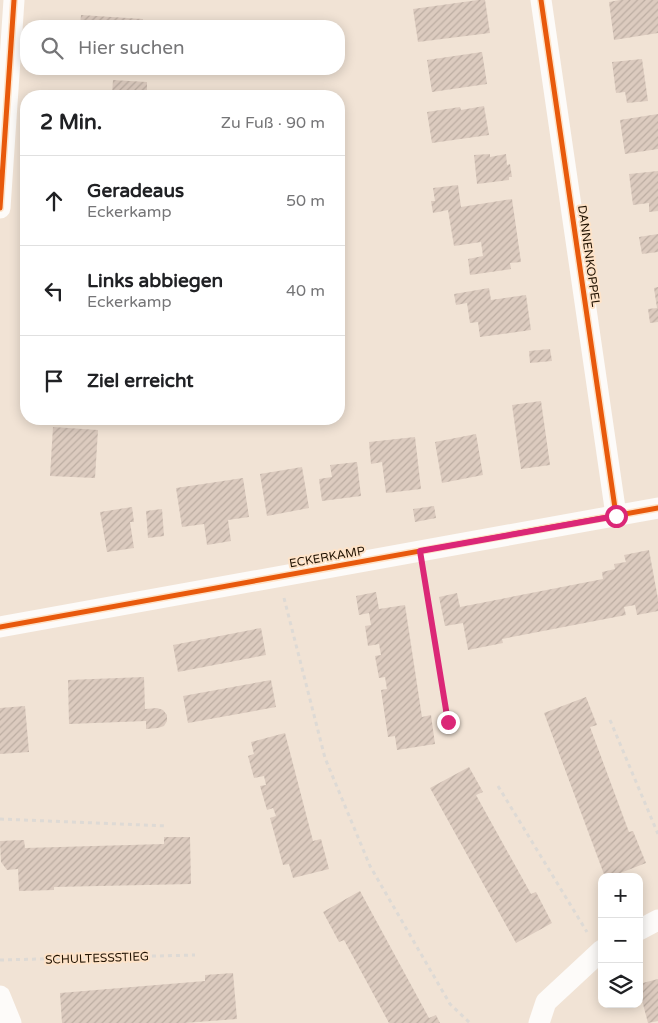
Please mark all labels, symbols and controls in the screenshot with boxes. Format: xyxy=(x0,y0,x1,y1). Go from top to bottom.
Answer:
search box xyxy=(20,20,345,75)
icon: search xyxy=(38,34,66,62)
text: Hier suchen xyxy=(78,37,185,59)
text: 2 Min. xyxy=(40,110,102,135)
text: Zu Fuß · 90 m xyxy=(221,113,325,133)
text: Geradeaus xyxy=(87,180,184,202)
icon: ahead xyxy=(40,187,68,215)
text: 50 m xyxy=(286,191,325,211)
text: Eckerkamp xyxy=(87,202,172,222)
street label: DANNENKOPPEL xyxy=(575,204,603,308)
text: Links abbiegen xyxy=(87,270,223,292)
icon: left xyxy=(40,277,68,305)
text: 40 m xyxy=(286,281,325,301)
text: Eckerkamp xyxy=(87,292,172,312)
icon: arrive xyxy=(40,367,68,395)
text: Ziel erreicht xyxy=(87,370,194,392)
route start xyxy=(605,505,628,528)
street label: ECKERKAMP xyxy=(288,543,366,571)
route end xyxy=(437,711,460,734)
map controls xyxy=(598,873,643,1008)
button: + xyxy=(598,873,643,918)
button: − xyxy=(598,918,643,963)
street label: SCHULTESSSTIEG xyxy=(45,949,149,967)
button: layers xyxy=(598,963,643,1008)

